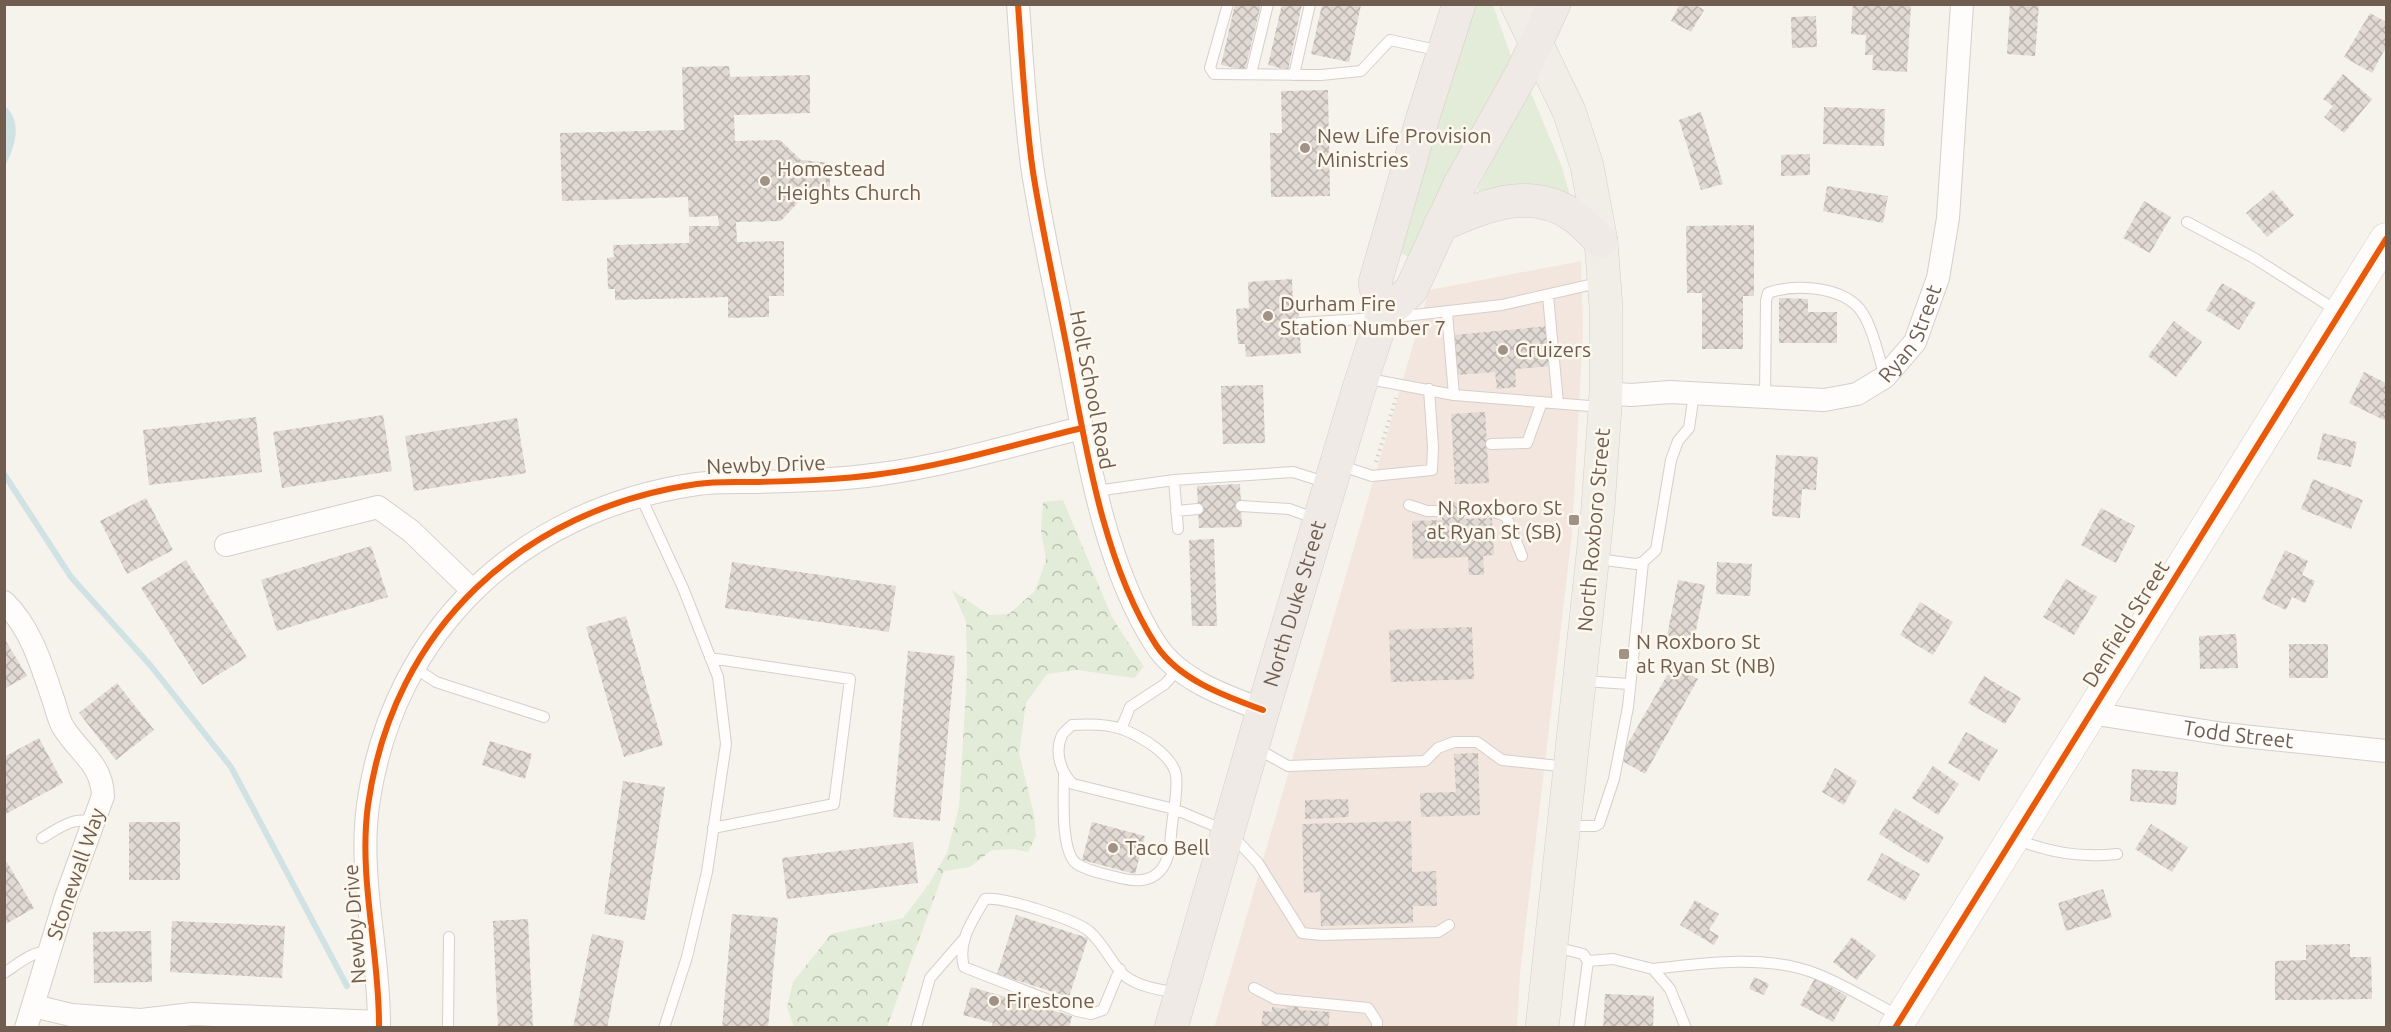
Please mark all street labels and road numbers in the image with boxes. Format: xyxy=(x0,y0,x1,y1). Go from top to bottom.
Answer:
street label: Ryan Street xyxy=(1873,281,1946,387)
street label: Holt School Road xyxy=(1066,308,1120,471)
street label: North Roxboro Street xyxy=(1572,427,1614,633)
street label: Newby Drive xyxy=(706,450,826,478)
street label: North Duke Street xyxy=(1258,517,1330,689)
street label: Denfield Street xyxy=(2077,556,2174,691)
street label: Todd Street xyxy=(2182,715,2295,752)
street label: Stonewall Way xyxy=(41,805,109,943)
street label: Newby Drive xyxy=(338,864,370,985)

